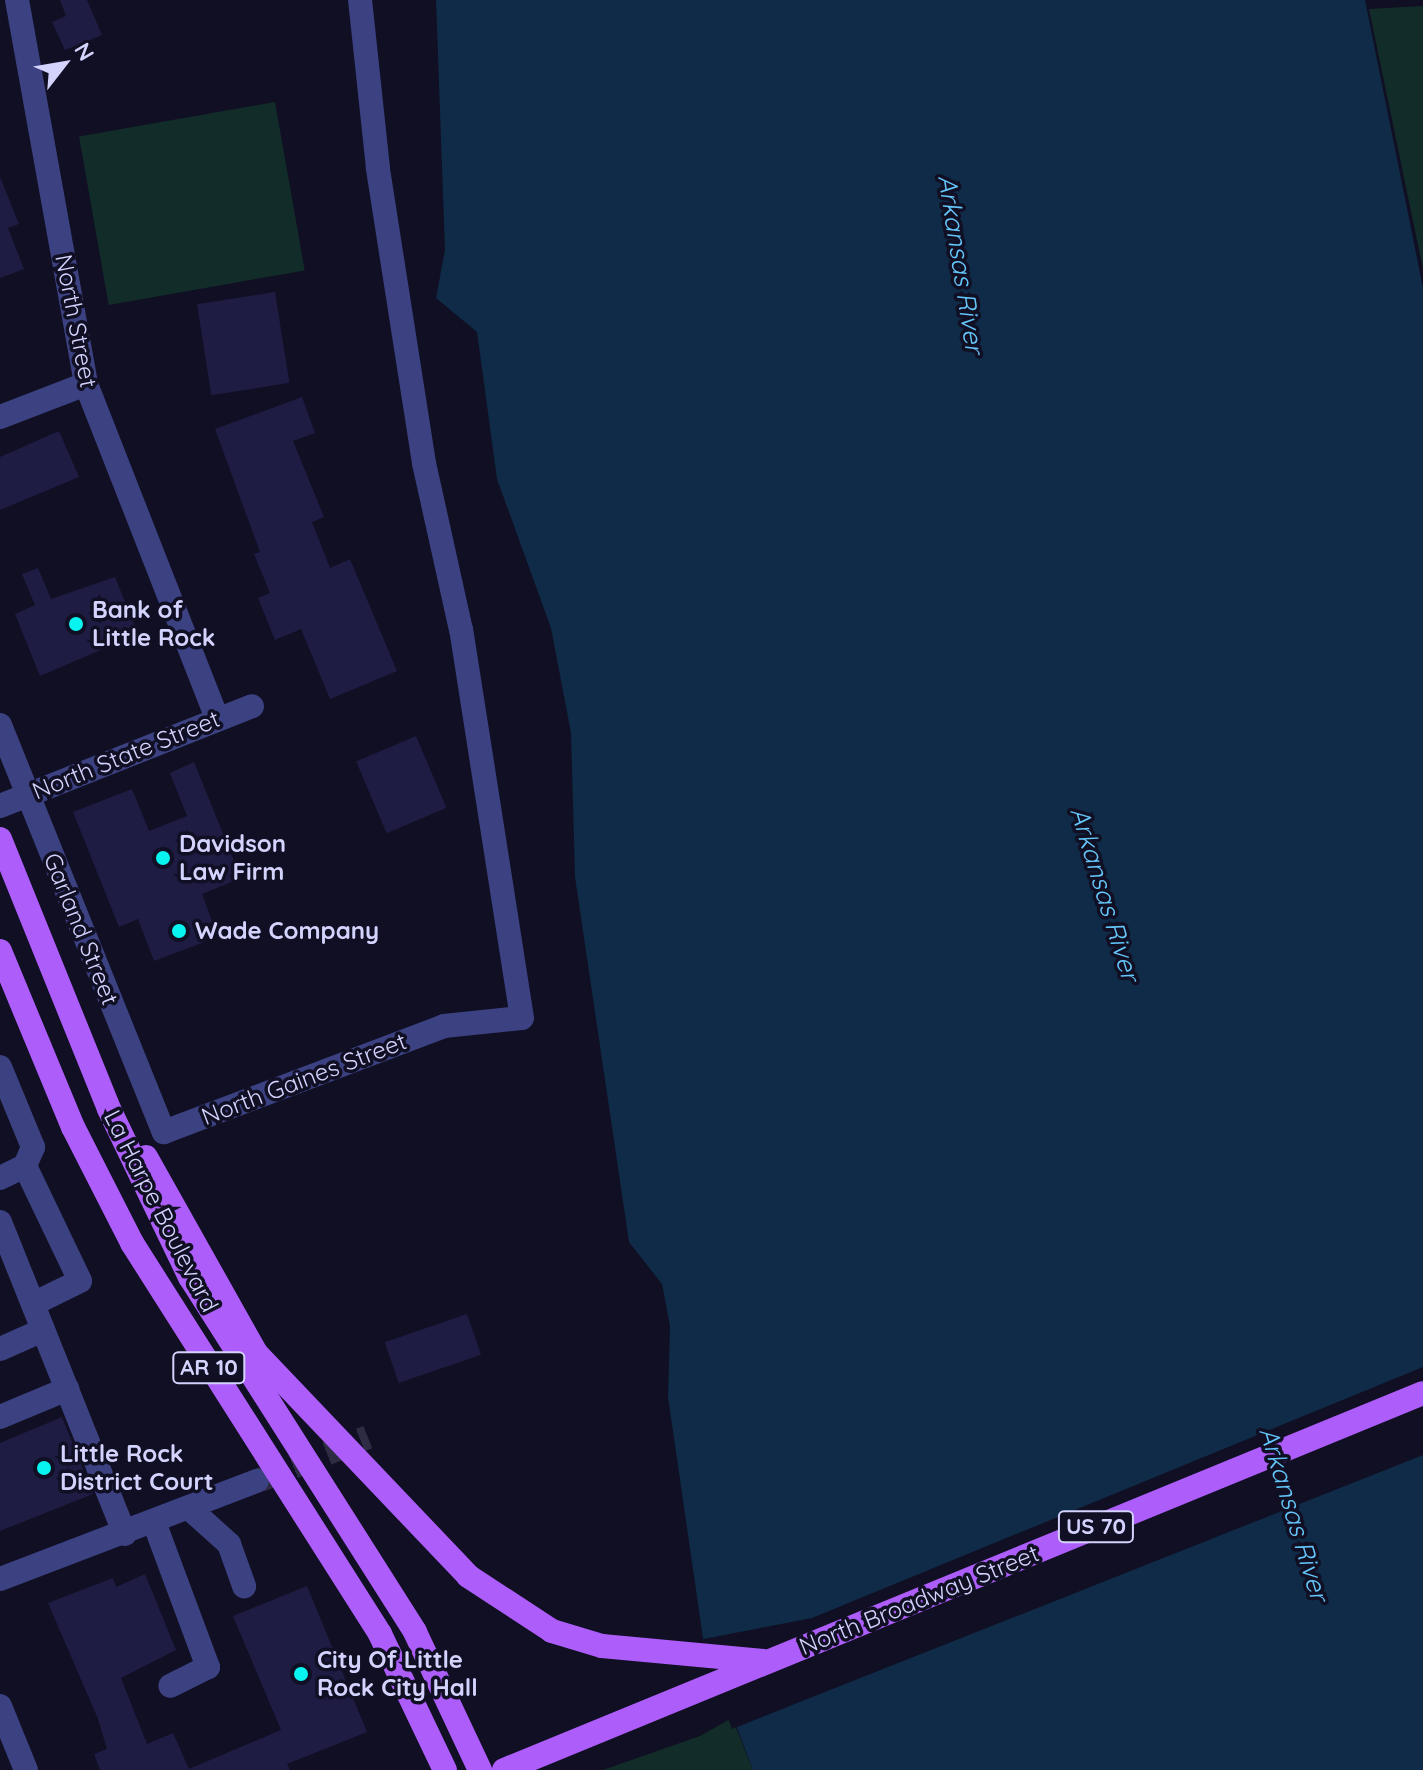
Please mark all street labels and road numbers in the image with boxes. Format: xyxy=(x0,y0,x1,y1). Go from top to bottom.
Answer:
street label: North Street xyxy=(49,252,103,390)
street label: North State Street xyxy=(28,704,224,806)
street label: Garland Street xyxy=(37,849,125,1009)
street label: North Gaines Street xyxy=(198,1027,410,1131)
street label: La Harpe Boulevard xyxy=(98,1105,224,1317)
road number: AR 10 xyxy=(171,1350,247,1386)
road number: US 70 xyxy=(1056,1509,1136,1545)
street label: North Broadway Street xyxy=(795,1539,1043,1661)

